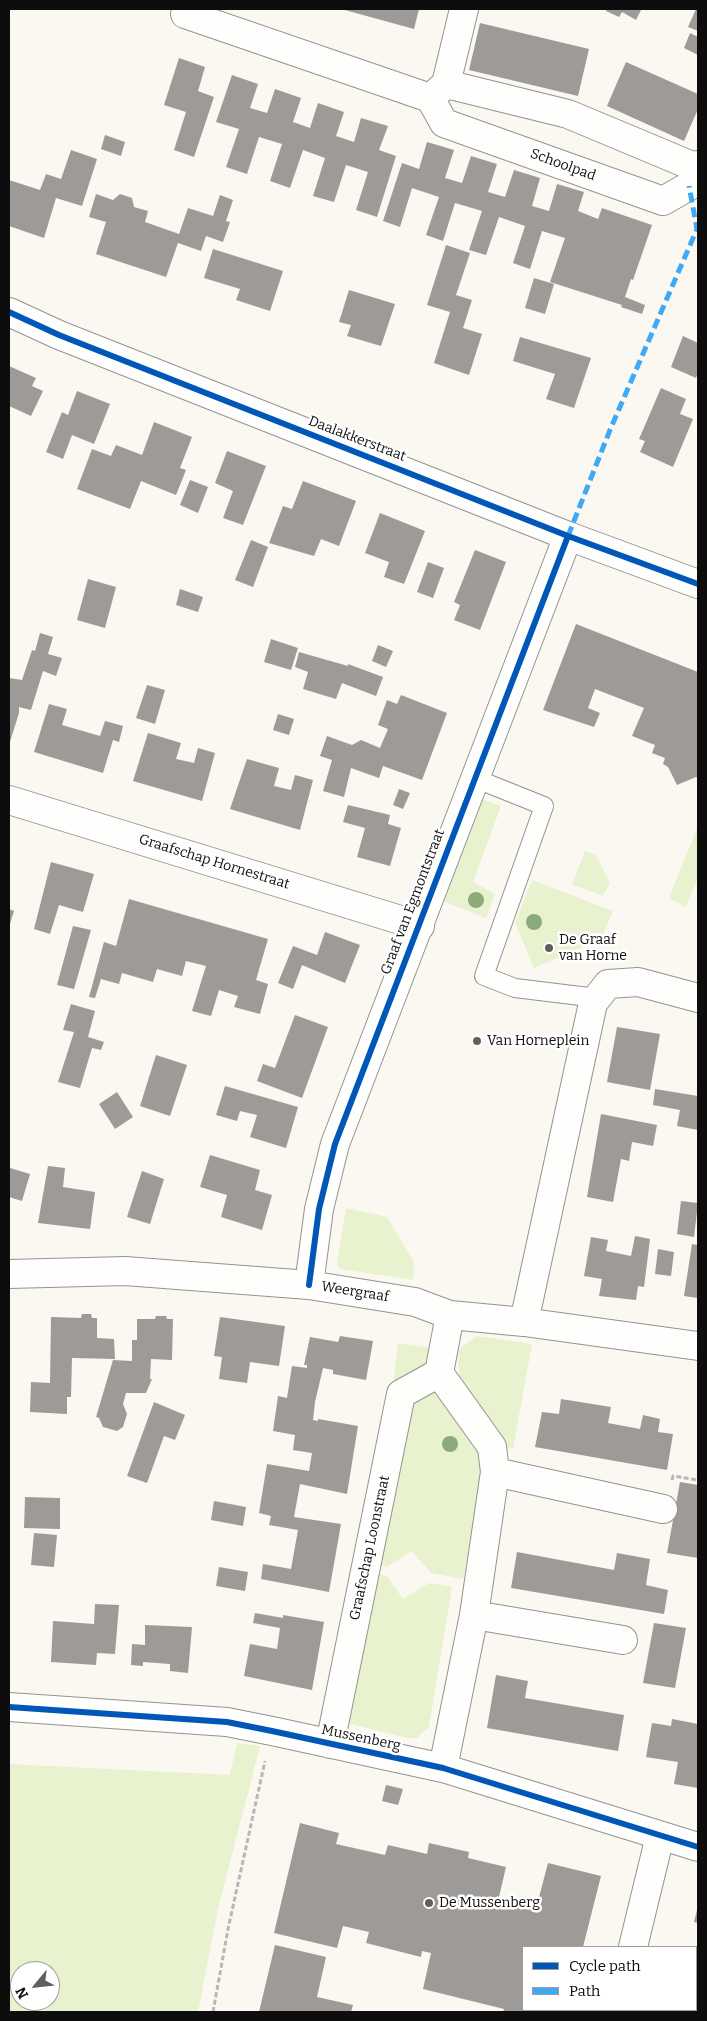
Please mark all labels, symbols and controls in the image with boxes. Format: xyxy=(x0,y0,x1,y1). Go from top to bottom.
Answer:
street label: Schoolpad xyxy=(528,145,598,185)
street label: Daalakkerstraat xyxy=(306,413,408,465)
street label: Graaf van Egmontstraat xyxy=(377,827,449,977)
street label: Graafschap Hornestraat xyxy=(137,831,291,893)
place label: De Graaf van Horne xyxy=(559,932,627,964)
marker: De Graaf van Horne xyxy=(543,942,555,954)
place label: Van Horneplein xyxy=(487,1033,589,1049)
marker: Van Horneplein xyxy=(471,1035,483,1047)
street label: Weergraaf xyxy=(320,1278,390,1306)
street label: Graafschap Loonstraat xyxy=(346,1474,394,1622)
street label: Mussenberg xyxy=(320,1721,402,1755)
place label: De Mussenberg xyxy=(439,1895,540,1911)
marker: De Mussenberg xyxy=(423,1897,435,1909)
legend xyxy=(522,1946,697,2011)
text: Cycle path xyxy=(569,1957,641,1975)
north arrow xyxy=(10,1961,60,2011)
text: Path xyxy=(569,1982,600,2000)
text: N xyxy=(12,1984,32,2002)

